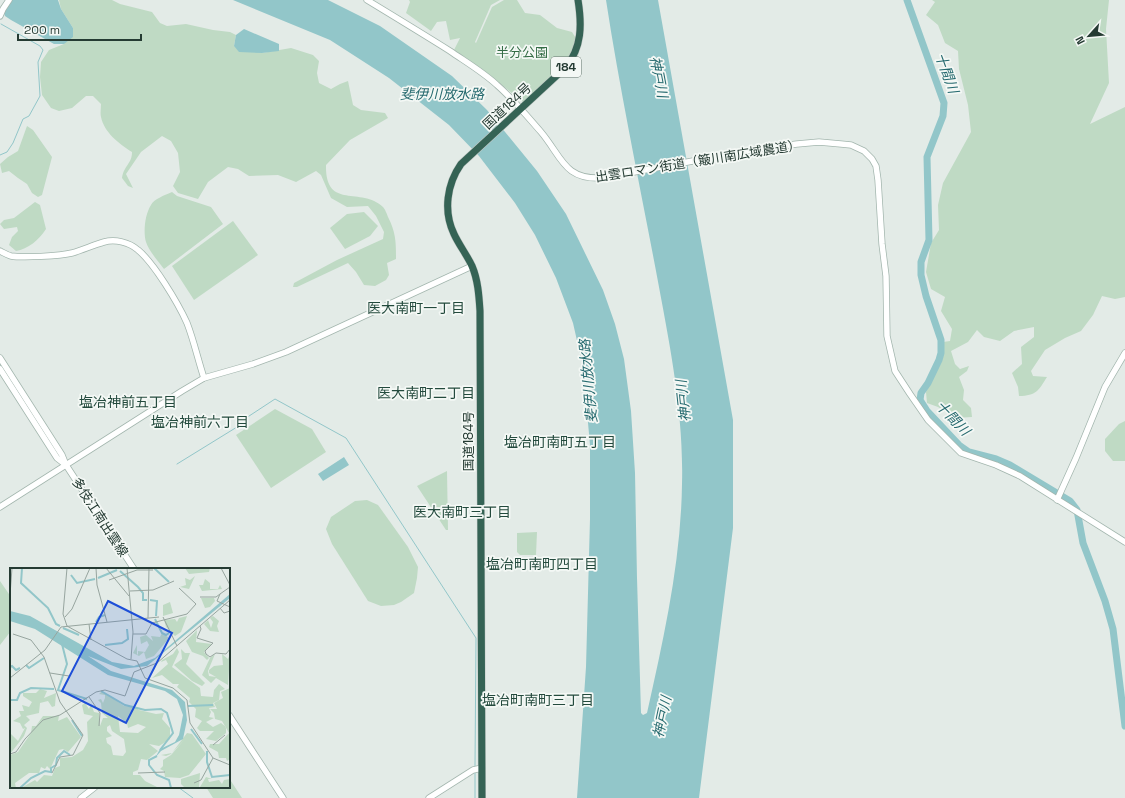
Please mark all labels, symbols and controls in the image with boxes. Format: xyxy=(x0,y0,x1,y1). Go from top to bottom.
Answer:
scale bar xyxy=(18,16,141,42)
north arrow xyxy=(1069,16,1109,56)
text: 200 m xyxy=(24,22,60,38)
text: N xyxy=(1072,34,1088,47)
park label: 半分公園 xyxy=(496,44,548,61)
water label: 十間川 xyxy=(931,50,963,98)
water label: 神戸川 xyxy=(646,55,672,101)
road number: 184 xyxy=(551,57,581,77)
street label: 国道184号 xyxy=(479,79,535,133)
water label: 斐伊川放水路 xyxy=(400,85,485,103)
street label: 出雲ロマン街道（簸川南広域農道） xyxy=(594,136,802,186)
district label: 医大南町一丁目 xyxy=(367,299,465,317)
water label: 斐伊川放水路 xyxy=(575,337,601,424)
water label: 神戸川 xyxy=(672,377,694,423)
district label: 医大南町二丁目 xyxy=(377,384,475,402)
district label: 塩冶神前五丁目 xyxy=(79,393,177,411)
water label: 十間川 xyxy=(932,397,975,441)
street label: 国道184号 xyxy=(460,411,477,471)
district label: 塩冶神前六丁目 xyxy=(151,413,249,431)
district label: 塩冶町南町五丁目 xyxy=(504,433,616,451)
street label: 多伎江南出雲線 xyxy=(68,474,132,560)
district label: 医大南町三丁目 xyxy=(413,503,511,521)
district label: 塩冶町南町四丁目 xyxy=(486,555,598,573)
inset map xyxy=(10,568,230,788)
district label: 塩冶町南町三丁目 xyxy=(482,691,594,709)
water label: 神戸川 xyxy=(649,693,676,739)

